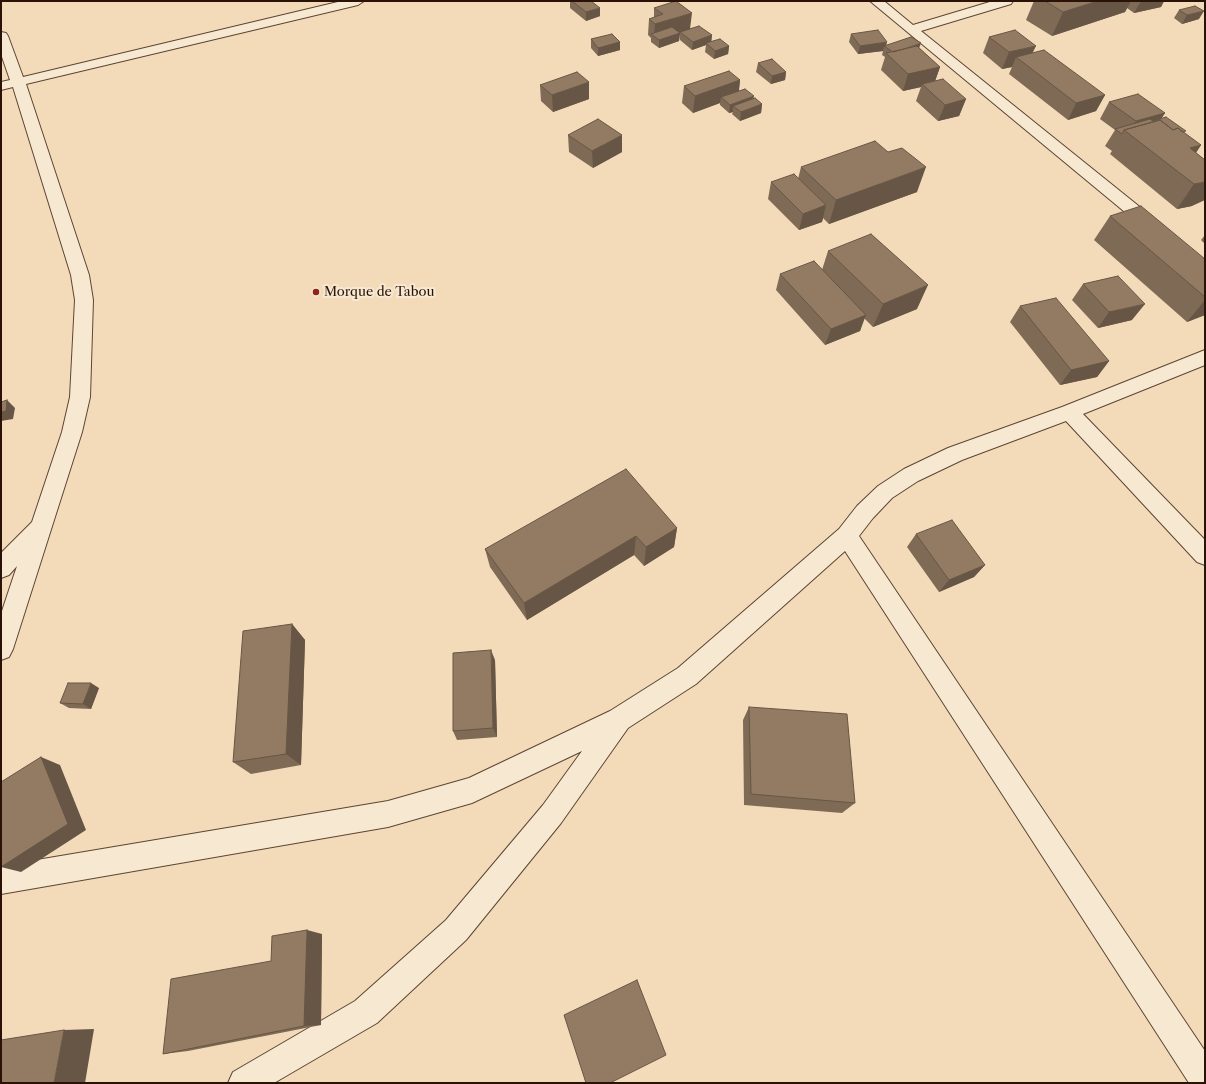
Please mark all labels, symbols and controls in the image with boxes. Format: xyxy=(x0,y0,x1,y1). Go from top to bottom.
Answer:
place label: Morque de Tabou xyxy=(324,284,435,300)
marker: Morque de Tabou xyxy=(311,287,321,297)

